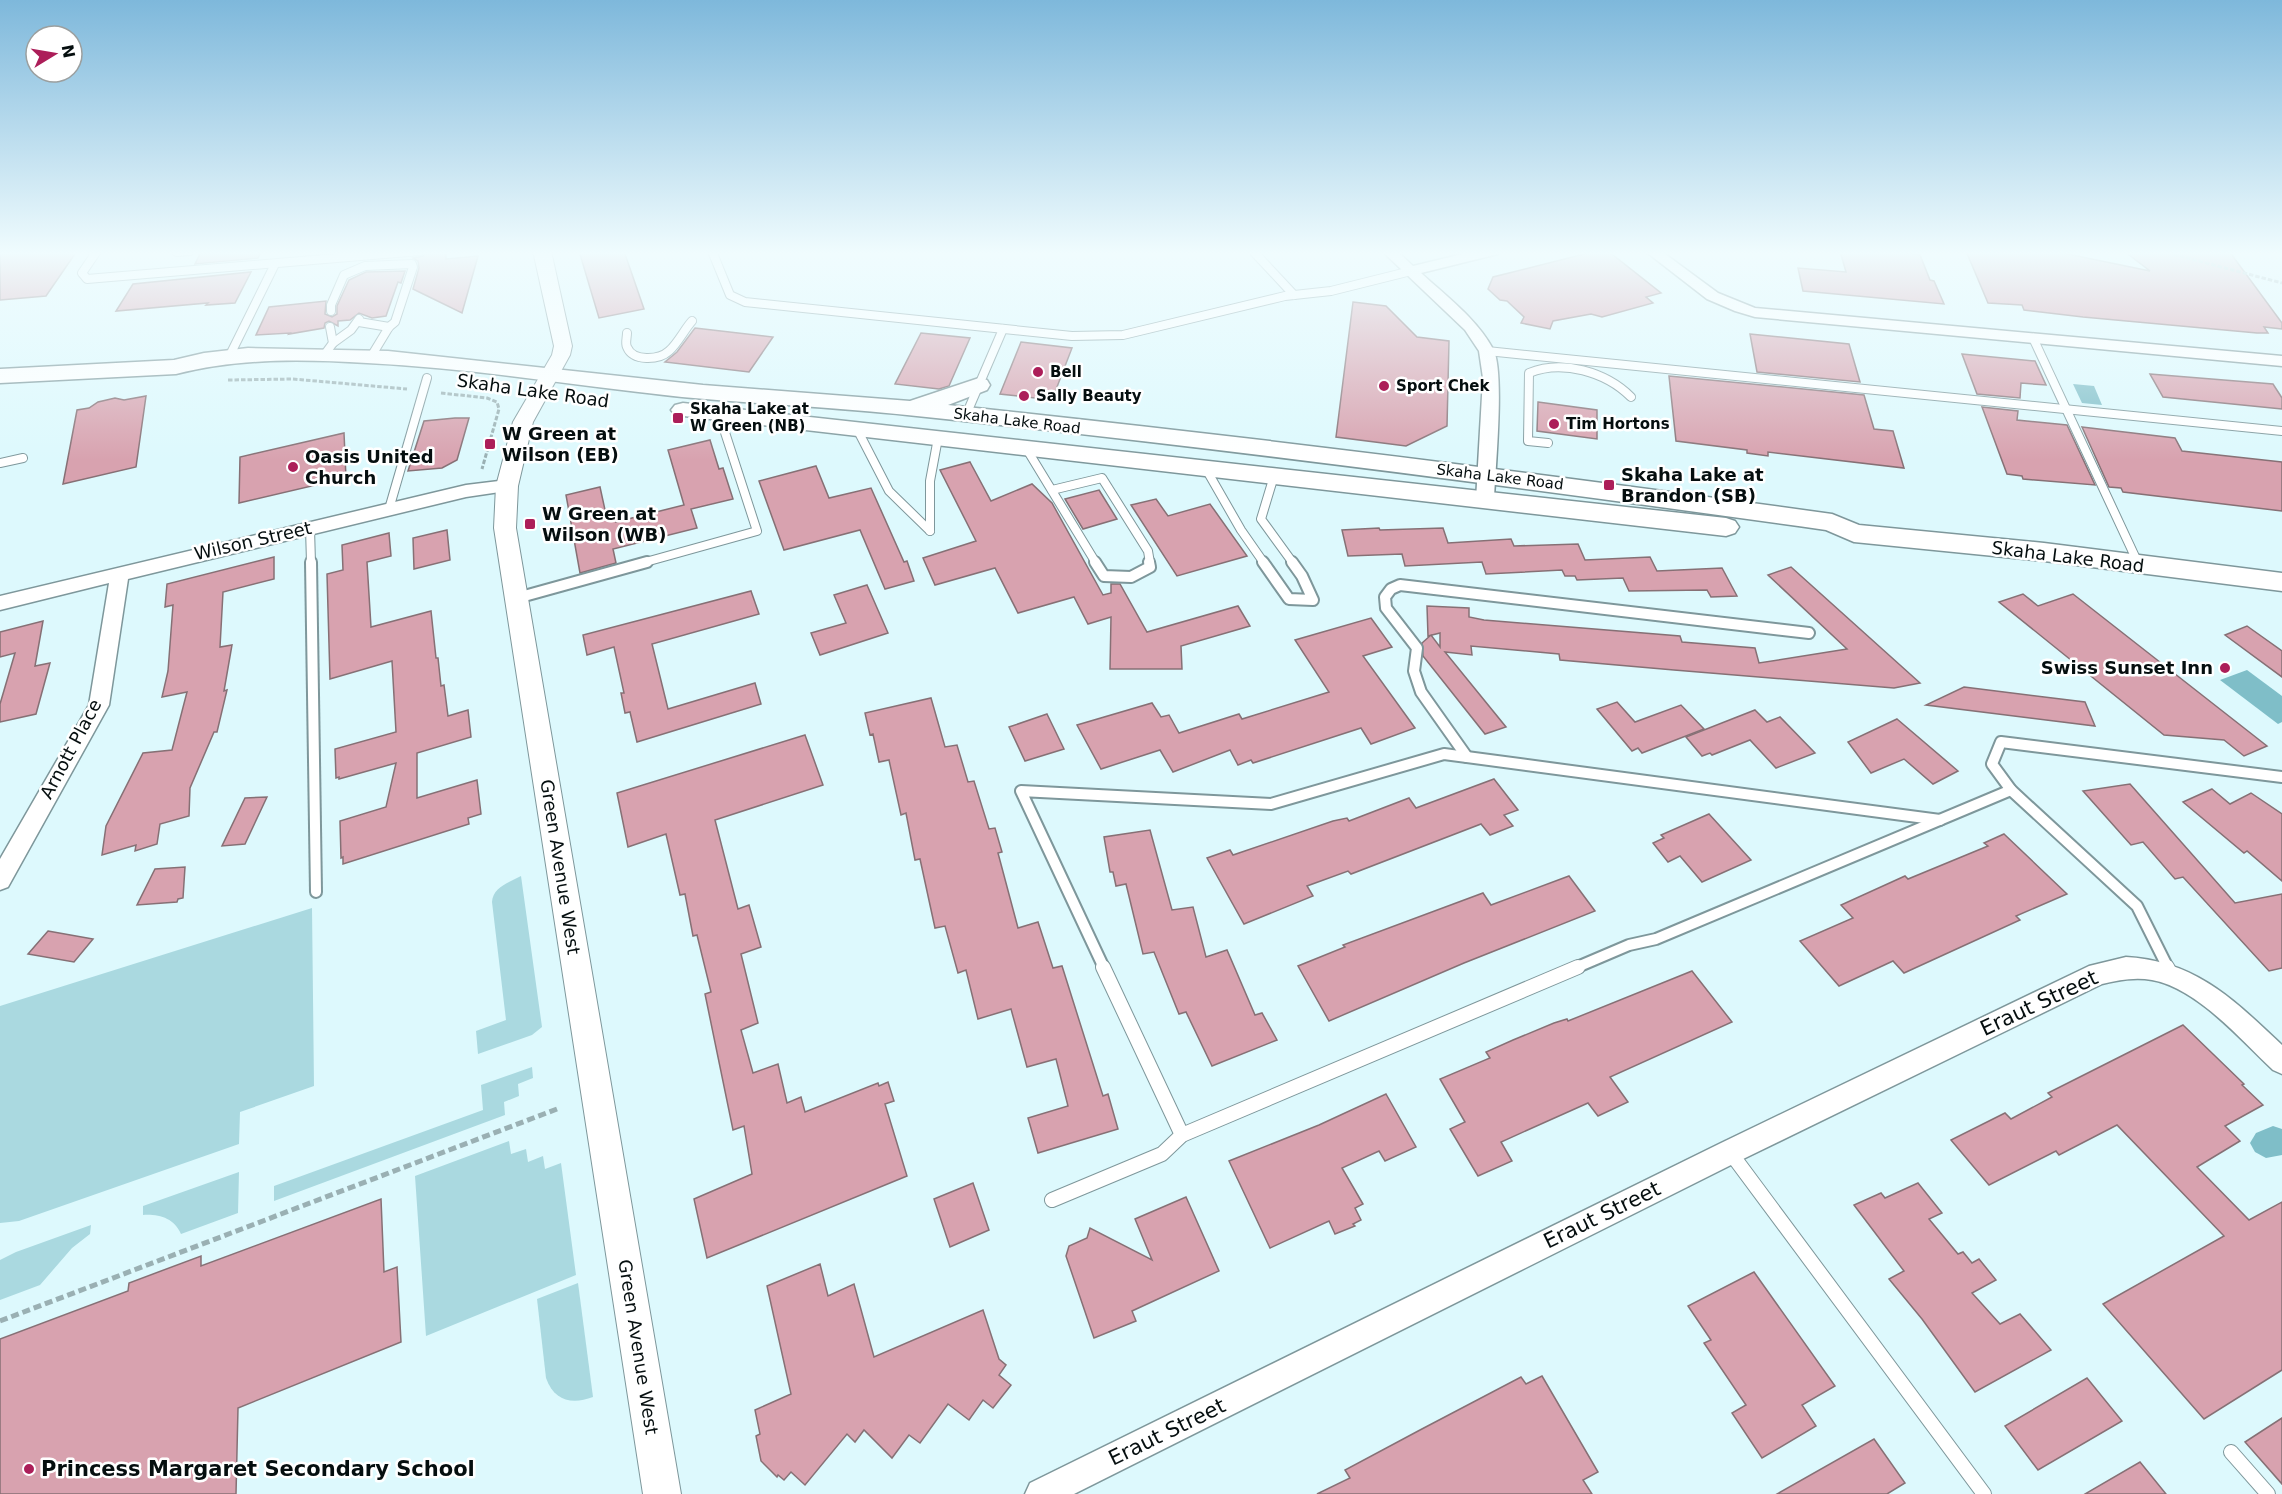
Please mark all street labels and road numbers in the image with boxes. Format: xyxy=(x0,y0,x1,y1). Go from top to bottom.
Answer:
street label: Skaha Lake Road xyxy=(456,369,611,412)
street label: Skaha Lake Road xyxy=(952,404,1082,438)
street label: Skaha Lake Road xyxy=(1435,460,1565,494)
street label: Wilson Street xyxy=(192,517,314,564)
street label: Skaha Lake Road xyxy=(1991,537,2146,576)
street label: Arnott Place xyxy=(36,695,106,802)
street label: Green Avenue West xyxy=(536,778,585,956)
street label: Eraut Street xyxy=(1976,965,2102,1041)
street label: Eraut Street xyxy=(1540,1176,1664,1254)
street label: Green Avenue West xyxy=(614,1258,663,1436)
street label: Eraut Street xyxy=(1105,1393,1229,1471)

